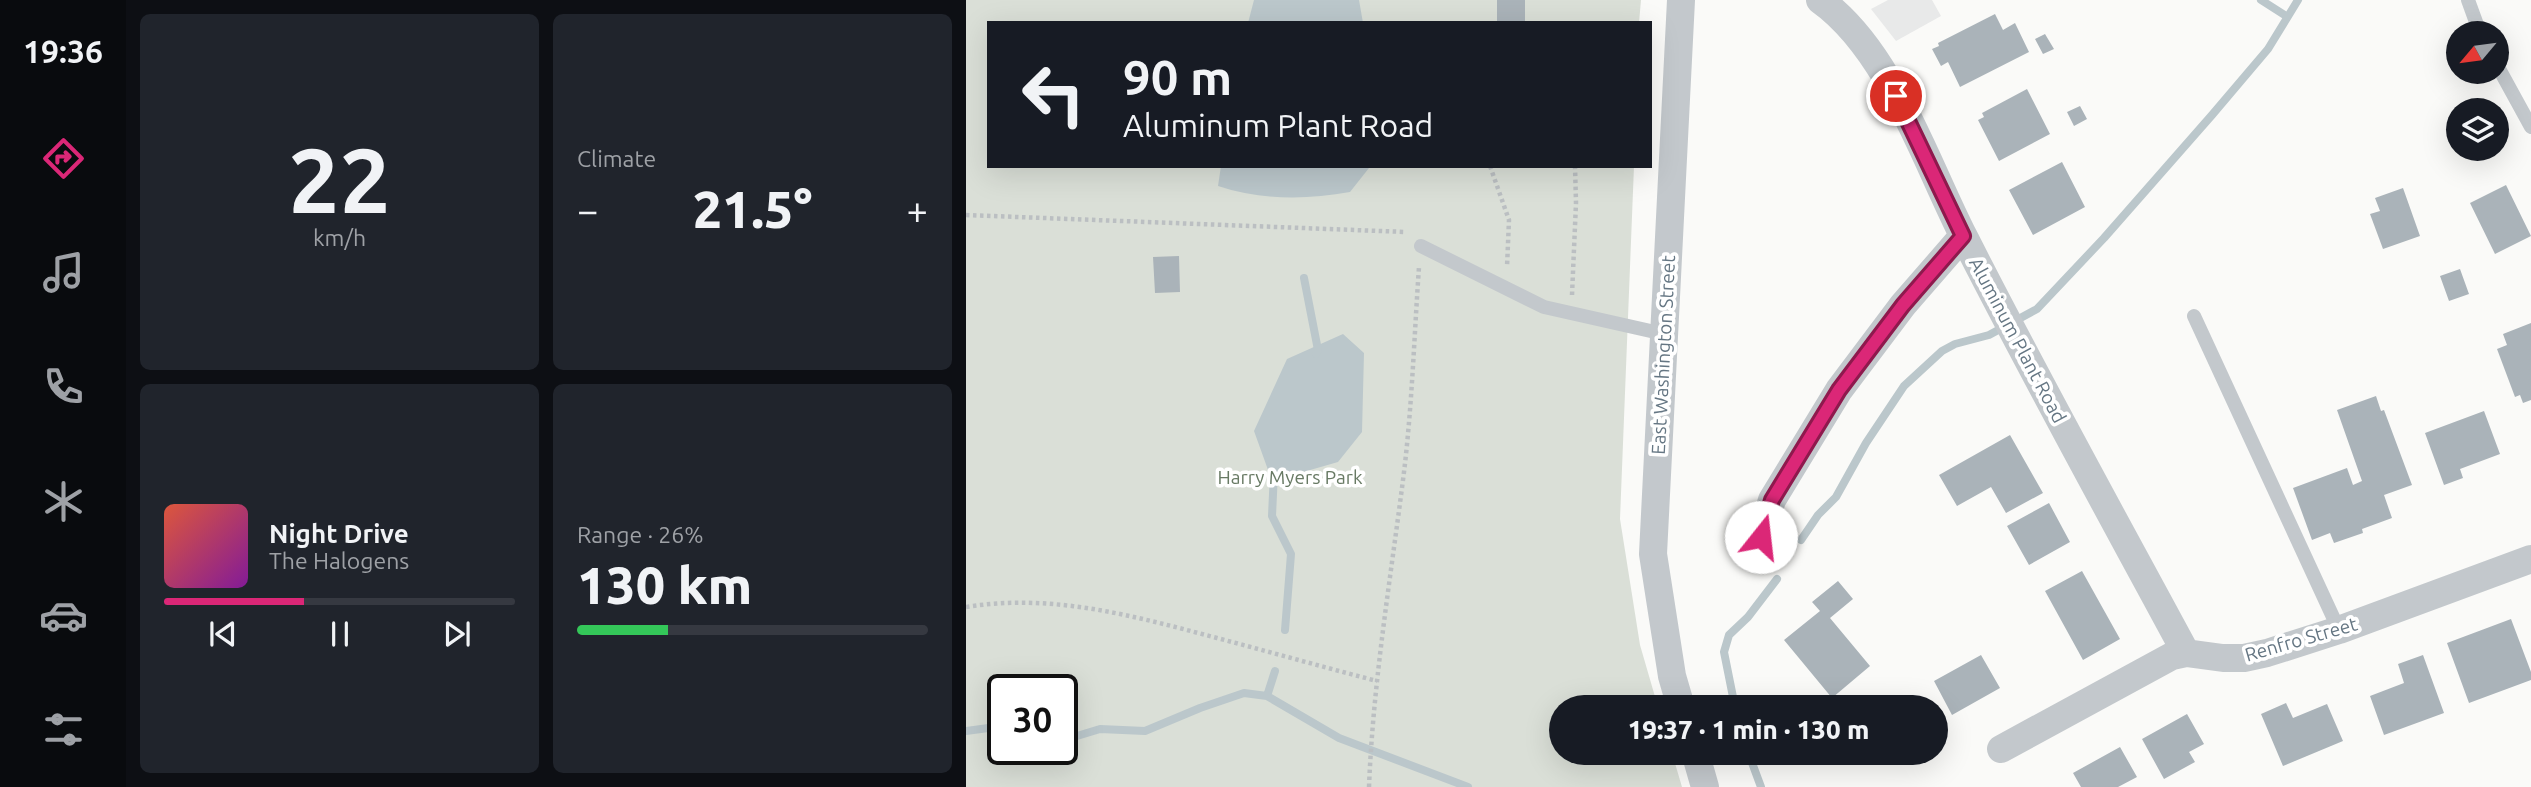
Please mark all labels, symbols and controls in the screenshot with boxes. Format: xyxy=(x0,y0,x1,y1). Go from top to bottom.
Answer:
north arrow xyxy=(2446,21,2510,84)
map controls xyxy=(2446,21,2509,161)
text: 19:36 xyxy=(23,33,103,69)
icon: left xyxy=(1008,49,1099,140)
text: 90 m xyxy=(1123,49,1232,104)
pin xyxy=(1866,66,1926,126)
icon: arrive xyxy=(1877,77,1915,115)
button: layers xyxy=(2446,98,2509,161)
text: Aluminum Plant Road xyxy=(1123,107,1433,143)
text: 22 xyxy=(288,128,391,230)
icon: directions xyxy=(39,134,88,183)
text: Climate xyxy=(577,146,656,171)
text: 21.5° xyxy=(693,180,812,238)
text: − xyxy=(577,189,598,231)
text: + xyxy=(907,189,928,231)
text: km/h xyxy=(313,225,366,250)
icon: music xyxy=(39,248,88,297)
street label: Aluminum Plant Road xyxy=(1965,253,2071,427)
street label: East Washington Street xyxy=(1647,254,1679,455)
icon: phone xyxy=(39,362,88,411)
park label: Harry Myers Park xyxy=(1217,466,1363,488)
icon: climate xyxy=(39,477,88,526)
position arrow xyxy=(1724,500,1798,574)
text: Night Drive xyxy=(269,519,409,548)
text: Range · 26% xyxy=(577,522,704,547)
text: The Halogens xyxy=(269,548,409,573)
text: 130 km xyxy=(577,556,752,614)
icon: car xyxy=(39,591,88,640)
street label: Renfro Street xyxy=(2242,612,2360,666)
icon: previous xyxy=(204,615,242,653)
icon: pause xyxy=(321,615,359,653)
icon: next xyxy=(438,615,476,653)
speed limit sign: 30 xyxy=(987,674,1078,765)
icon: filters xyxy=(39,705,88,754)
text: 19:37 · 1 min · 130 m xyxy=(1628,715,1869,744)

